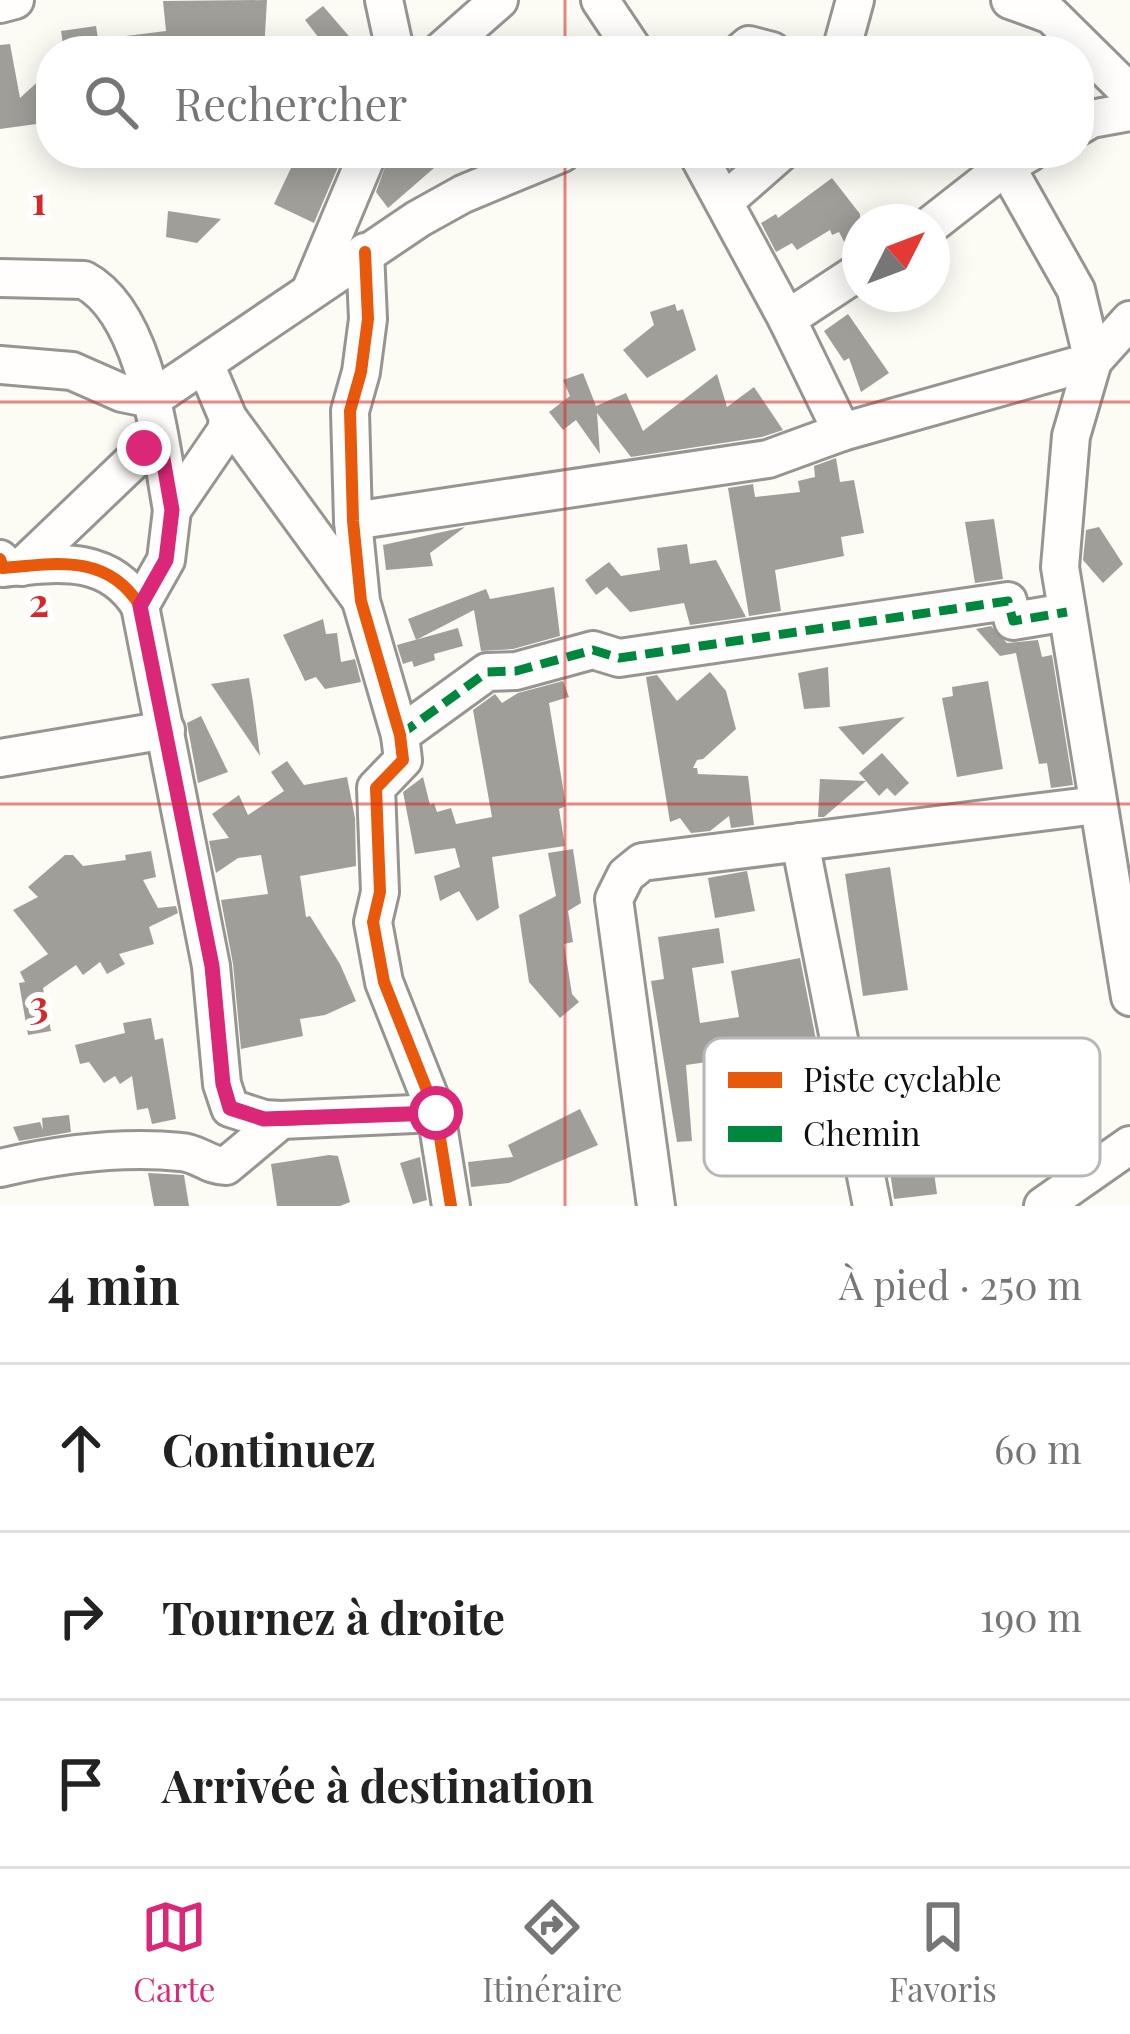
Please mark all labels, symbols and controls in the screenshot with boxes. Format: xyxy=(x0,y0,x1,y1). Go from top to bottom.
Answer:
search box xyxy=(36,36,1094,168)
icon: search xyxy=(78,69,144,135)
text: Rechercher xyxy=(174,72,407,132)
text: 1 xyxy=(32,173,46,225)
north arrow xyxy=(842,204,950,312)
route end xyxy=(117,421,171,475)
text: 2 xyxy=(29,575,49,627)
text: 3 xyxy=(29,977,49,1029)
legend xyxy=(704,1038,1100,1176)
text: Piste cyclable xyxy=(803,1056,1002,1100)
route start xyxy=(409,1086,463,1140)
text: Chemin xyxy=(803,1110,921,1154)
text: 4 min xyxy=(48,1250,180,1318)
text: À pied · 250 m xyxy=(839,1258,1082,1310)
icon: ahead xyxy=(48,1415,114,1481)
text: Continuez xyxy=(162,1418,376,1478)
text: 60 m xyxy=(994,1422,1082,1474)
icon: right xyxy=(48,1583,114,1649)
text: Tournez à droite xyxy=(162,1586,505,1646)
text: 190 m xyxy=(980,1590,1082,1642)
icon: arrive xyxy=(48,1751,114,1817)
text: Arrivée à destination xyxy=(162,1754,594,1814)
tab: Carte xyxy=(133,1894,216,2010)
tab: Itinéraire xyxy=(482,1894,622,2010)
tab: Favoris xyxy=(889,1894,997,2010)

